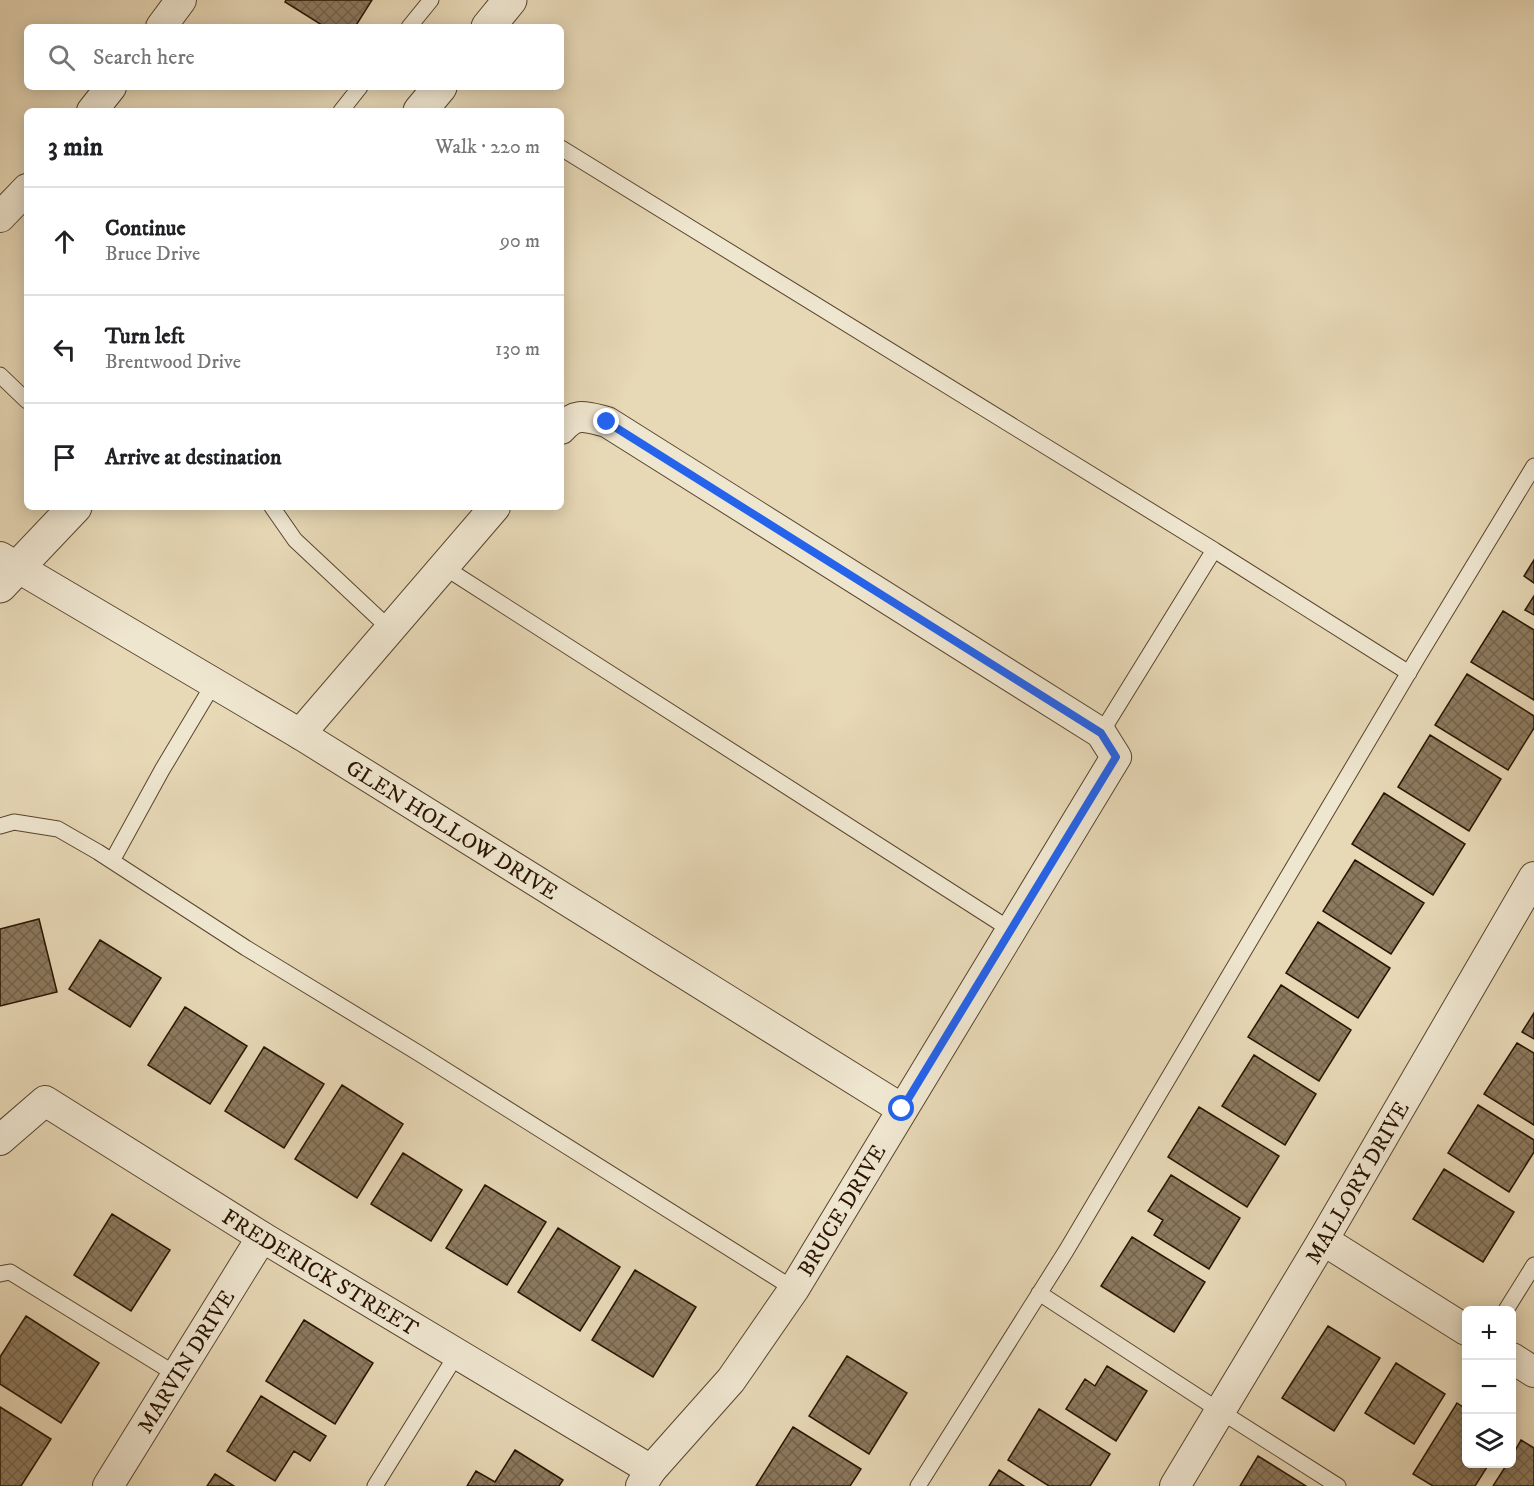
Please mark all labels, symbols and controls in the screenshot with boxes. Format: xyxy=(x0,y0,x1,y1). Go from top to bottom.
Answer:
search box xyxy=(24,24,564,90)
icon: search xyxy=(45,41,78,74)
text: Search here xyxy=(93,44,195,71)
text: 3 min xyxy=(48,131,103,164)
text: Walk · 220 m xyxy=(435,135,540,160)
text: Continue xyxy=(105,215,186,242)
icon: ahead xyxy=(48,225,81,258)
text: 90 m xyxy=(500,229,540,254)
text: Bruce Drive xyxy=(105,242,200,267)
text: Turn left xyxy=(105,323,185,350)
icon: left xyxy=(48,333,81,366)
text: 130 m xyxy=(495,337,540,362)
text: Brentwood Drive xyxy=(105,350,241,375)
route end xyxy=(593,408,619,434)
icon: arrive xyxy=(48,441,81,474)
text: Arrive at destination xyxy=(105,444,282,471)
street label: GLEN HOLLOW DRIVE xyxy=(341,754,563,906)
route start xyxy=(888,1095,914,1121)
street label: MALLORY DRIVE xyxy=(1300,1097,1416,1269)
street label: BRUCE DRIVE xyxy=(792,1140,892,1282)
street label: FREDERICK STREET xyxy=(217,1204,423,1343)
street label: MARVIN DRIVE xyxy=(132,1285,241,1438)
map controls xyxy=(1462,1306,1516,1468)
button: + xyxy=(1462,1306,1516,1360)
button: − xyxy=(1462,1360,1516,1414)
button: layers xyxy=(1462,1414,1516,1468)

